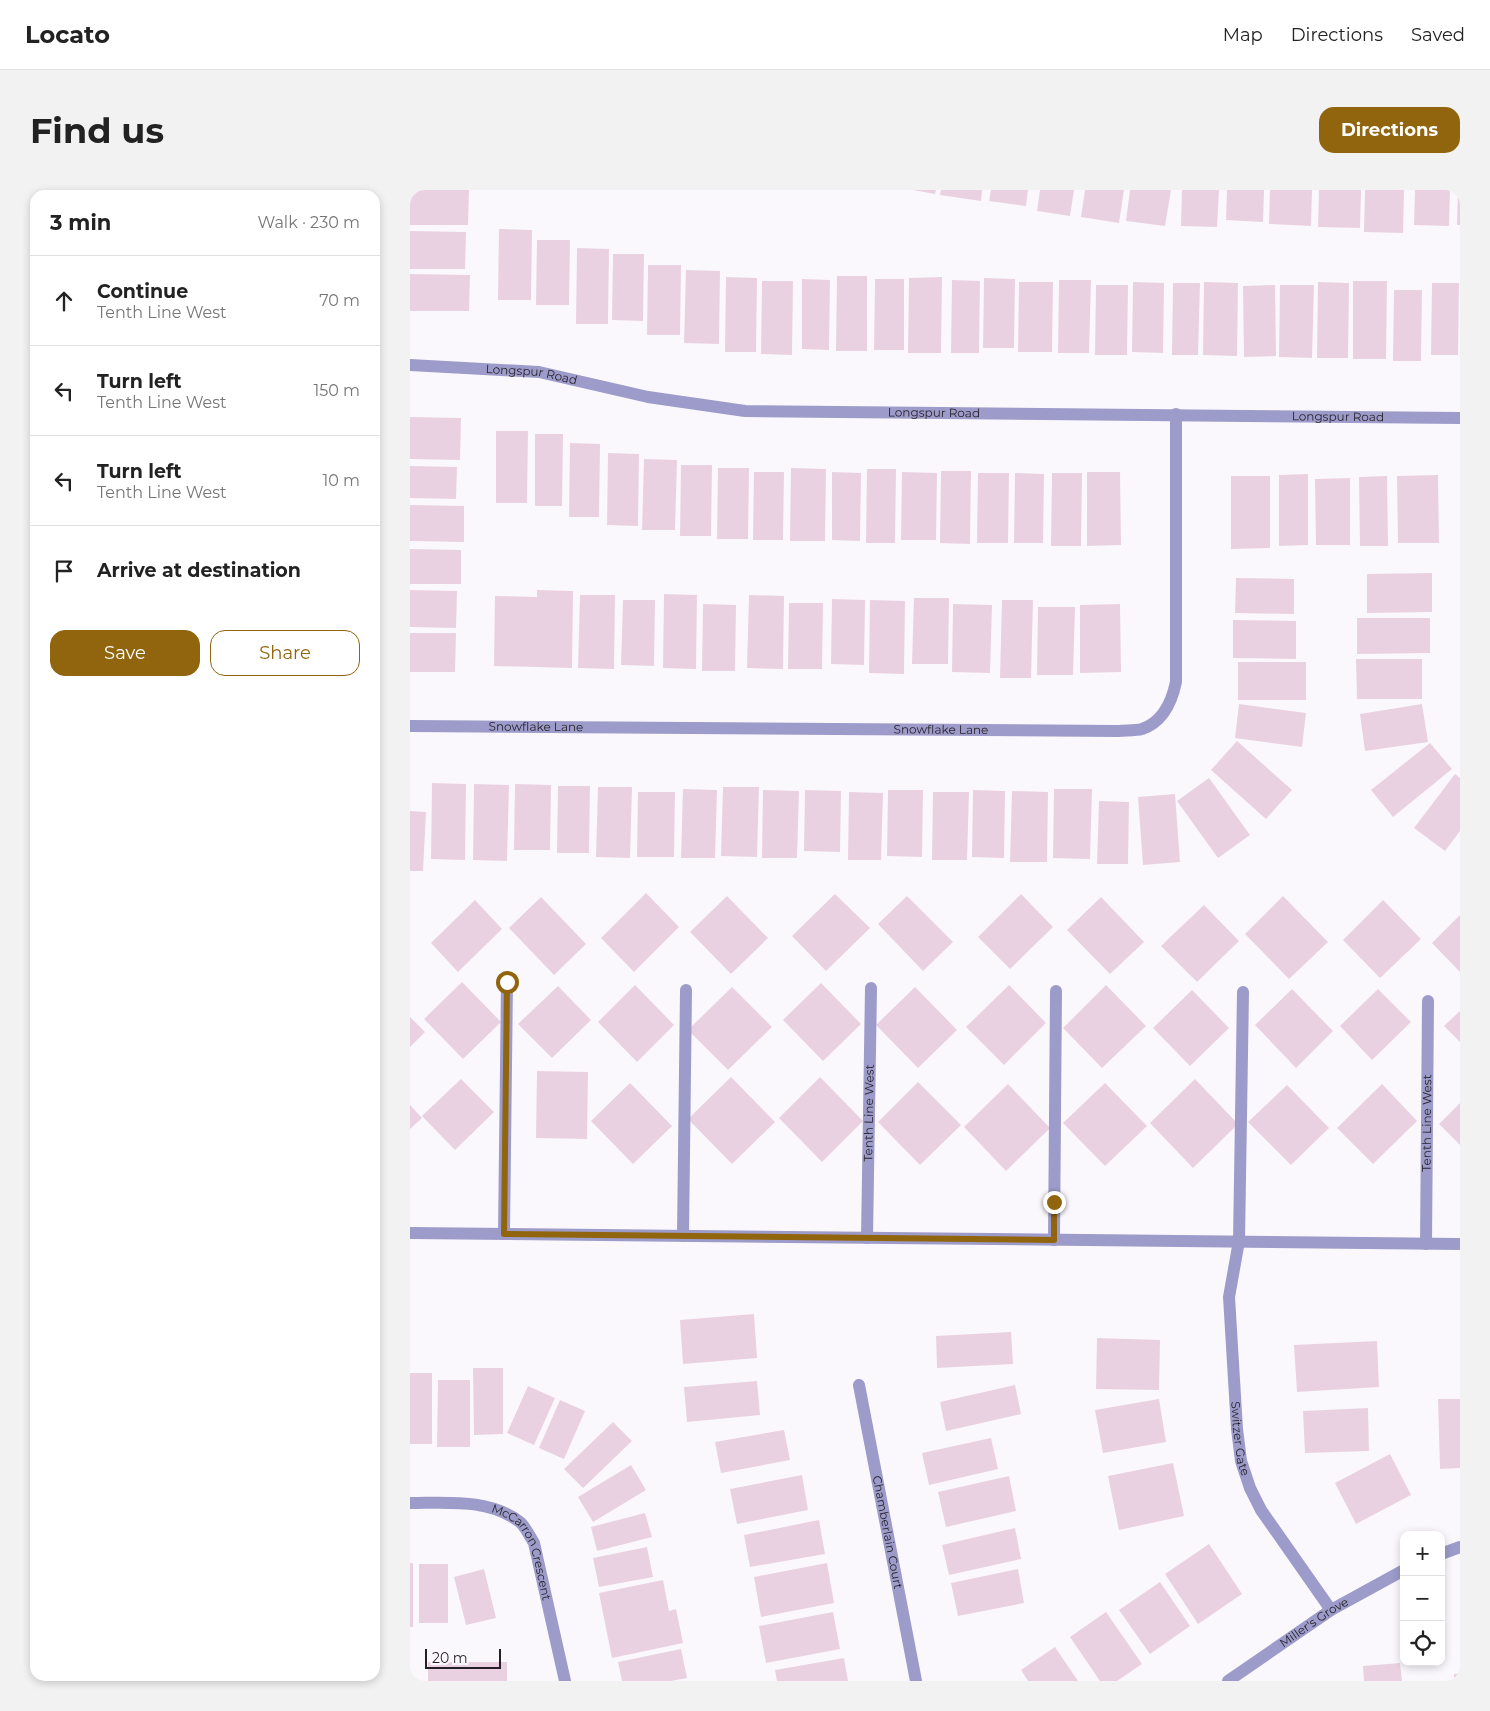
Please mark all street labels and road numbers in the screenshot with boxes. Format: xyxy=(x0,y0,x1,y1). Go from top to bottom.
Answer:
street label: Longspur Road xyxy=(485,361,579,388)
street label: Longspur Road xyxy=(888,404,980,420)
street label: Longspur Road xyxy=(1292,408,1384,424)
street label: Snowflake Lane xyxy=(489,719,583,734)
street label: Snowflake Lane xyxy=(894,721,988,737)
street label: Tenth Line West xyxy=(860,1064,877,1162)
street label: Tenth Line West xyxy=(1419,1074,1434,1172)
street label: Switzer Gate xyxy=(1228,1401,1253,1478)
street label: Chamberlain Court xyxy=(870,1474,906,1590)
street label: McCarron Crescent xyxy=(490,1500,555,1602)
street label: Miller's Grove xyxy=(1276,1594,1351,1650)

